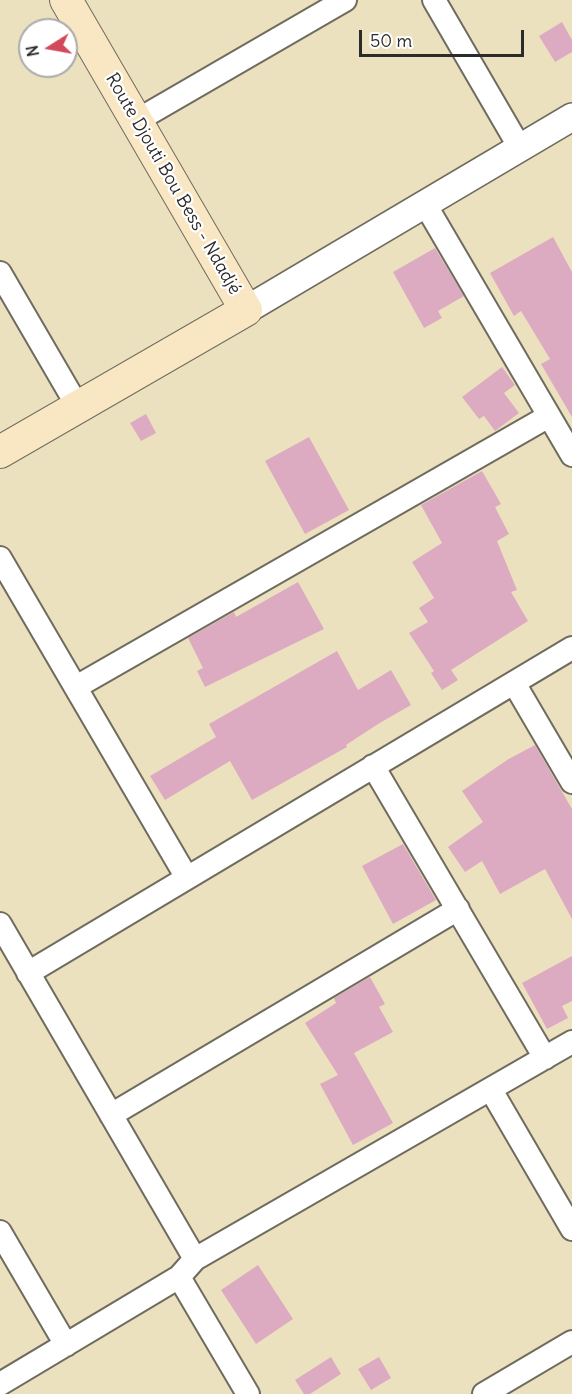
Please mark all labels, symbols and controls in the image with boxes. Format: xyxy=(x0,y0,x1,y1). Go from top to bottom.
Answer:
north arrow xyxy=(18,18,78,78)
scale bar xyxy=(362,18,527,56)
text: 50 m xyxy=(370,29,412,52)
text: N xyxy=(21,44,43,58)
street label: Route Djouti Bou Bess - Ndadjé xyxy=(101,70,245,298)

